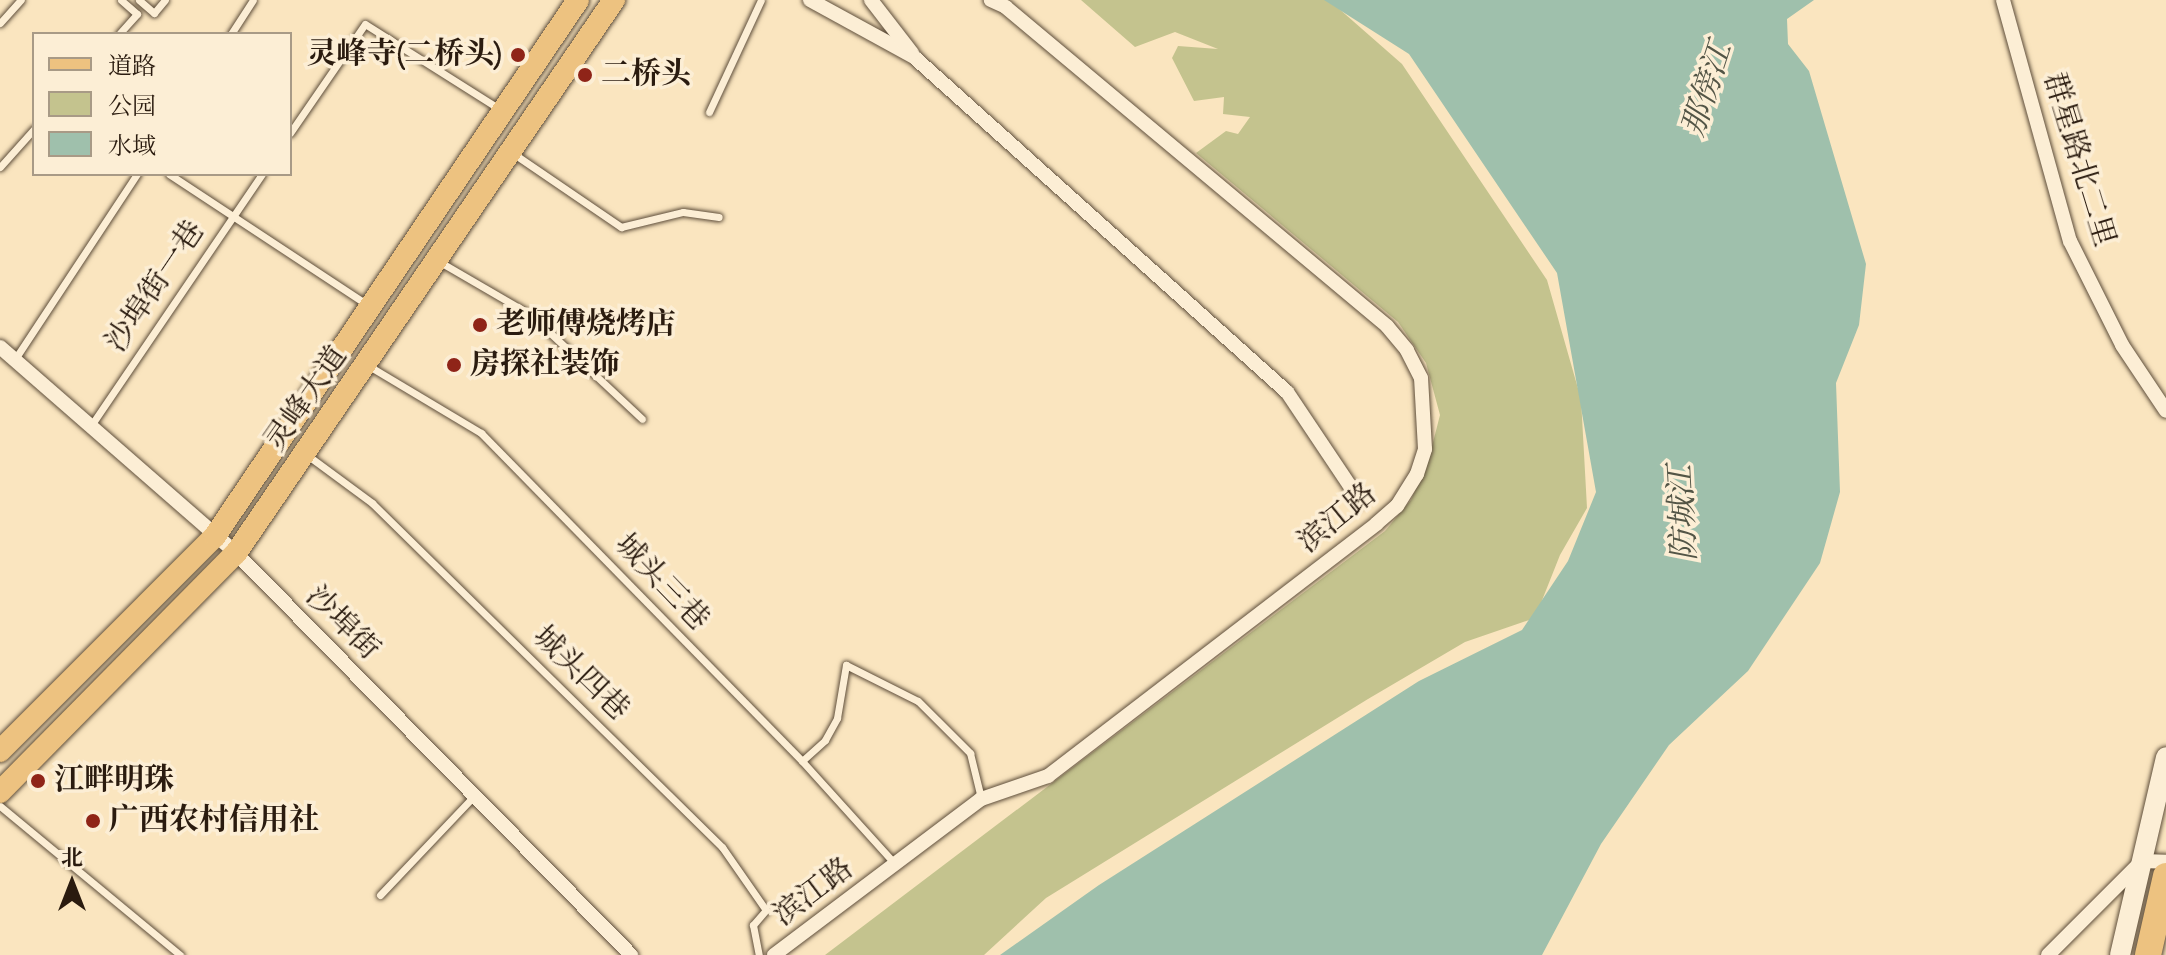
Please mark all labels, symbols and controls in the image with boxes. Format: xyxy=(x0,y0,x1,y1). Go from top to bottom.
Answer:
legend xyxy=(32,32,292,176)
place label: 灵峰寺(二桥头) xyxy=(307,37,502,73)
water label: 那傍江 xyxy=(1676,38,1742,142)
marker: 灵峰寺(二桥头) xyxy=(509,46,527,64)
text: 道路 xyxy=(108,52,156,83)
place label: 二桥头 xyxy=(601,57,691,93)
marker: 二桥头 xyxy=(576,66,594,84)
street label: 群星路北二里 xyxy=(2034,69,2122,251)
text: 公园 xyxy=(108,92,156,123)
text: 水域 xyxy=(108,132,156,163)
street label: 沙埠街一巷 xyxy=(99,215,213,359)
place label: 老师傅烧烤店 xyxy=(496,307,676,343)
marker: 老师傅烧烤店 xyxy=(471,316,489,334)
street label: 灵峰大道 xyxy=(258,340,356,458)
place label: 房探社装饰 xyxy=(470,347,620,383)
marker: 房探社装饰 xyxy=(445,356,463,374)
water label: 防城江 xyxy=(1663,464,1707,562)
street label: 滨江路 xyxy=(1292,477,1384,561)
street label: 城头三巷 xyxy=(606,527,716,639)
street label: 沙埠街 xyxy=(297,579,387,669)
street label: 城头四巷 xyxy=(524,619,636,729)
place label: 江畔明珠 xyxy=(54,763,174,799)
marker: 江畔明珠 xyxy=(29,772,47,790)
place label: 广西农村信用社 xyxy=(109,803,319,839)
marker: 广西农村信用社 xyxy=(84,812,102,830)
north arrow xyxy=(32,843,112,923)
text: 北 xyxy=(61,845,83,873)
street label: 滨江路 xyxy=(767,852,861,934)

